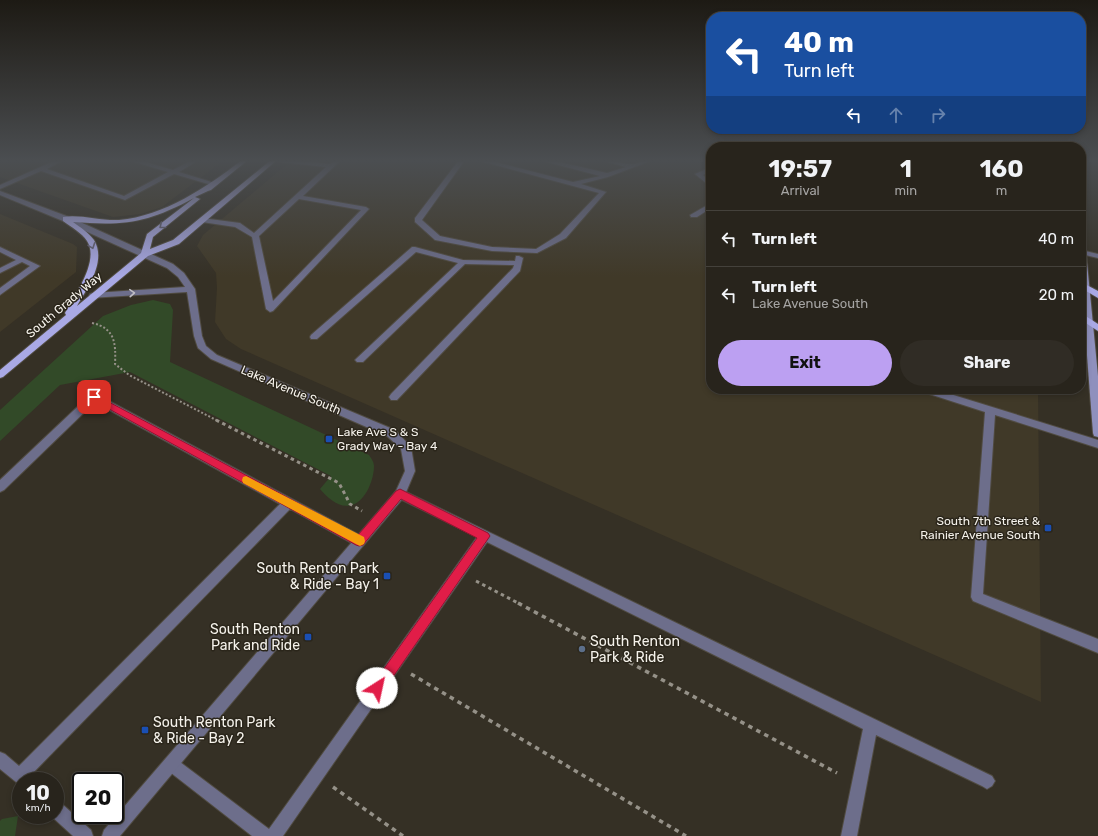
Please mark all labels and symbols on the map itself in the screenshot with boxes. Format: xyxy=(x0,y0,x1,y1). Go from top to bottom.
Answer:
one-way arrow xyxy=(160,222,167,229)
one-way arrow xyxy=(87,243,96,250)
street label: South Grady Way xyxy=(23,269,105,341)
one-way arrow xyxy=(129,288,135,297)
street label: Lake Avenue South xyxy=(239,363,343,417)
pin xyxy=(77,380,111,414)
place label: Lake Ave S & S Grady Way - Bay 4 xyxy=(337,425,438,453)
marker: Lake Ave S & S Grady Way - Bay 4 xyxy=(324,434,334,444)
place label: South 7th Street & Rainier Avenue South xyxy=(920,514,1041,542)
marker: South 7th Street & Rainier Avenue South xyxy=(1043,523,1053,533)
place label: South Renton Park & Ride - Bay 1 xyxy=(257,560,380,593)
marker: South Renton Park & Ride - Bay 1 xyxy=(382,571,392,581)
place label: South Renton Park and Ride xyxy=(210,621,300,654)
marker: South Renton Park and Ride xyxy=(303,632,313,642)
place label: South Renton Park & Ride xyxy=(590,633,680,666)
marker: South Renton Park & Ride xyxy=(577,644,587,654)
position arrow xyxy=(356,667,398,709)
place label: South Renton Park & Ride - Bay 2 xyxy=(153,714,276,747)
marker: South Renton Park & Ride - Bay 2 xyxy=(140,725,150,735)
speed limit sign: 20 xyxy=(72,772,124,824)

